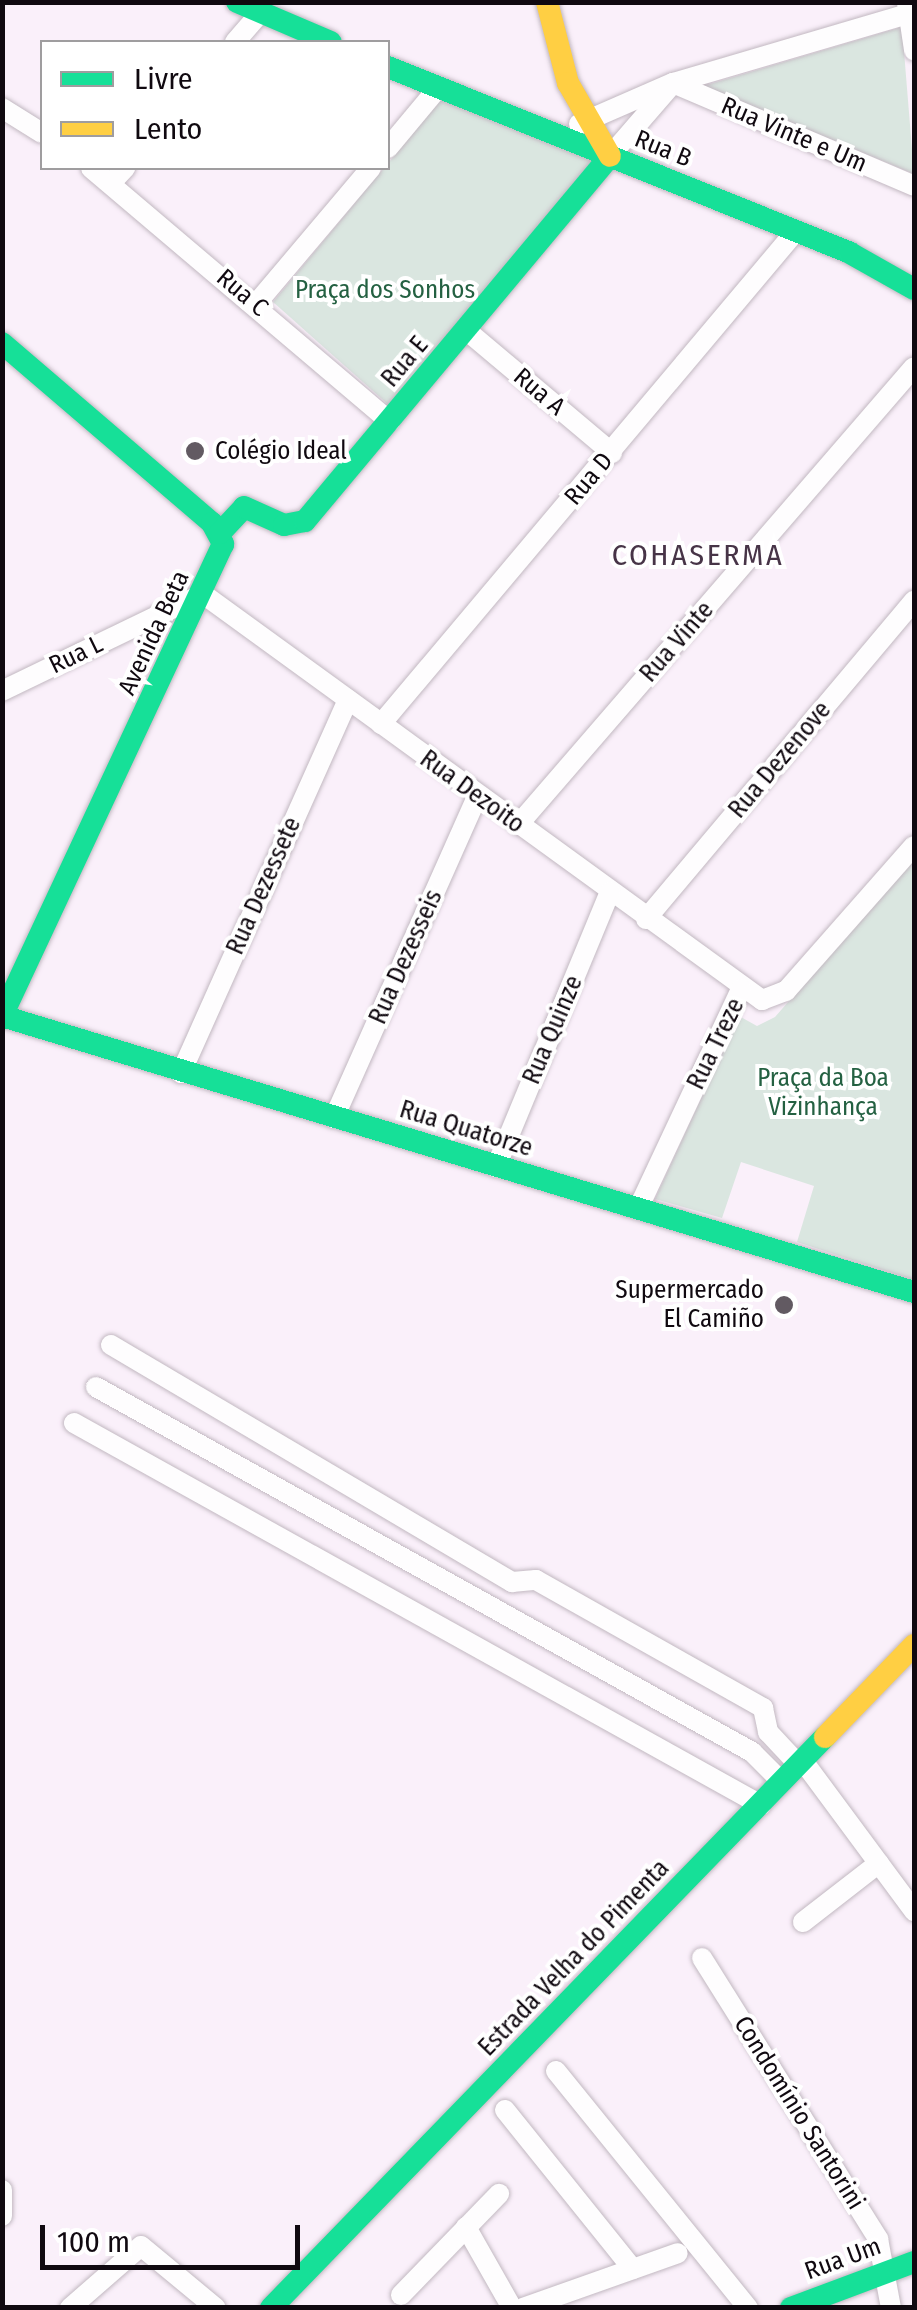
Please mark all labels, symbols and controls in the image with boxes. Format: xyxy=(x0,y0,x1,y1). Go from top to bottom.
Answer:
legend xyxy=(40,40,390,170)
text: Livre xyxy=(134,61,193,97)
street label: Rua Vinte e Um xyxy=(717,91,871,179)
text: Lento xyxy=(134,111,202,147)
street label: Rua B xyxy=(630,124,696,174)
street label: Rua C xyxy=(210,263,274,323)
park label: Praça dos Sonhos xyxy=(295,275,475,305)
street label: Rua E xyxy=(375,331,435,393)
street label: Rua A xyxy=(507,362,571,422)
place label: Colégio Ideal xyxy=(215,436,347,466)
marker: Colégio Ideal xyxy=(184,440,206,462)
street label: Rua D xyxy=(558,447,620,511)
district label: COHASERMA xyxy=(612,537,784,573)
street label: Avenida Beta xyxy=(112,566,196,700)
street label: Rua Vinte xyxy=(634,595,720,689)
street label: Rua L xyxy=(44,629,108,681)
street label: Rua Dezenove xyxy=(722,696,838,824)
street label: Rua Dezoito xyxy=(414,744,530,840)
street label: Rua Dezessete xyxy=(220,813,308,959)
street label: Rua Dezesseis xyxy=(363,885,449,1029)
street label: Rua Quinze xyxy=(517,971,589,1089)
street label: Rua Treze xyxy=(681,993,751,1095)
park label: Praça da Boa Vizinhança xyxy=(757,1064,889,1123)
street label: Rua Quatorze xyxy=(396,1095,536,1163)
place label: Supermercado El Camiño xyxy=(615,1276,764,1335)
marker: Supermercado El Camiño xyxy=(773,1294,795,1316)
street label: Estrada Velha do Pimenta xyxy=(472,1854,676,2062)
street label: Condomínio Santorini xyxy=(727,2011,871,2215)
scale bar xyxy=(45,2205,305,2267)
text: 100 m xyxy=(57,2224,130,2260)
street label: Rua Um xyxy=(801,2231,885,2287)

